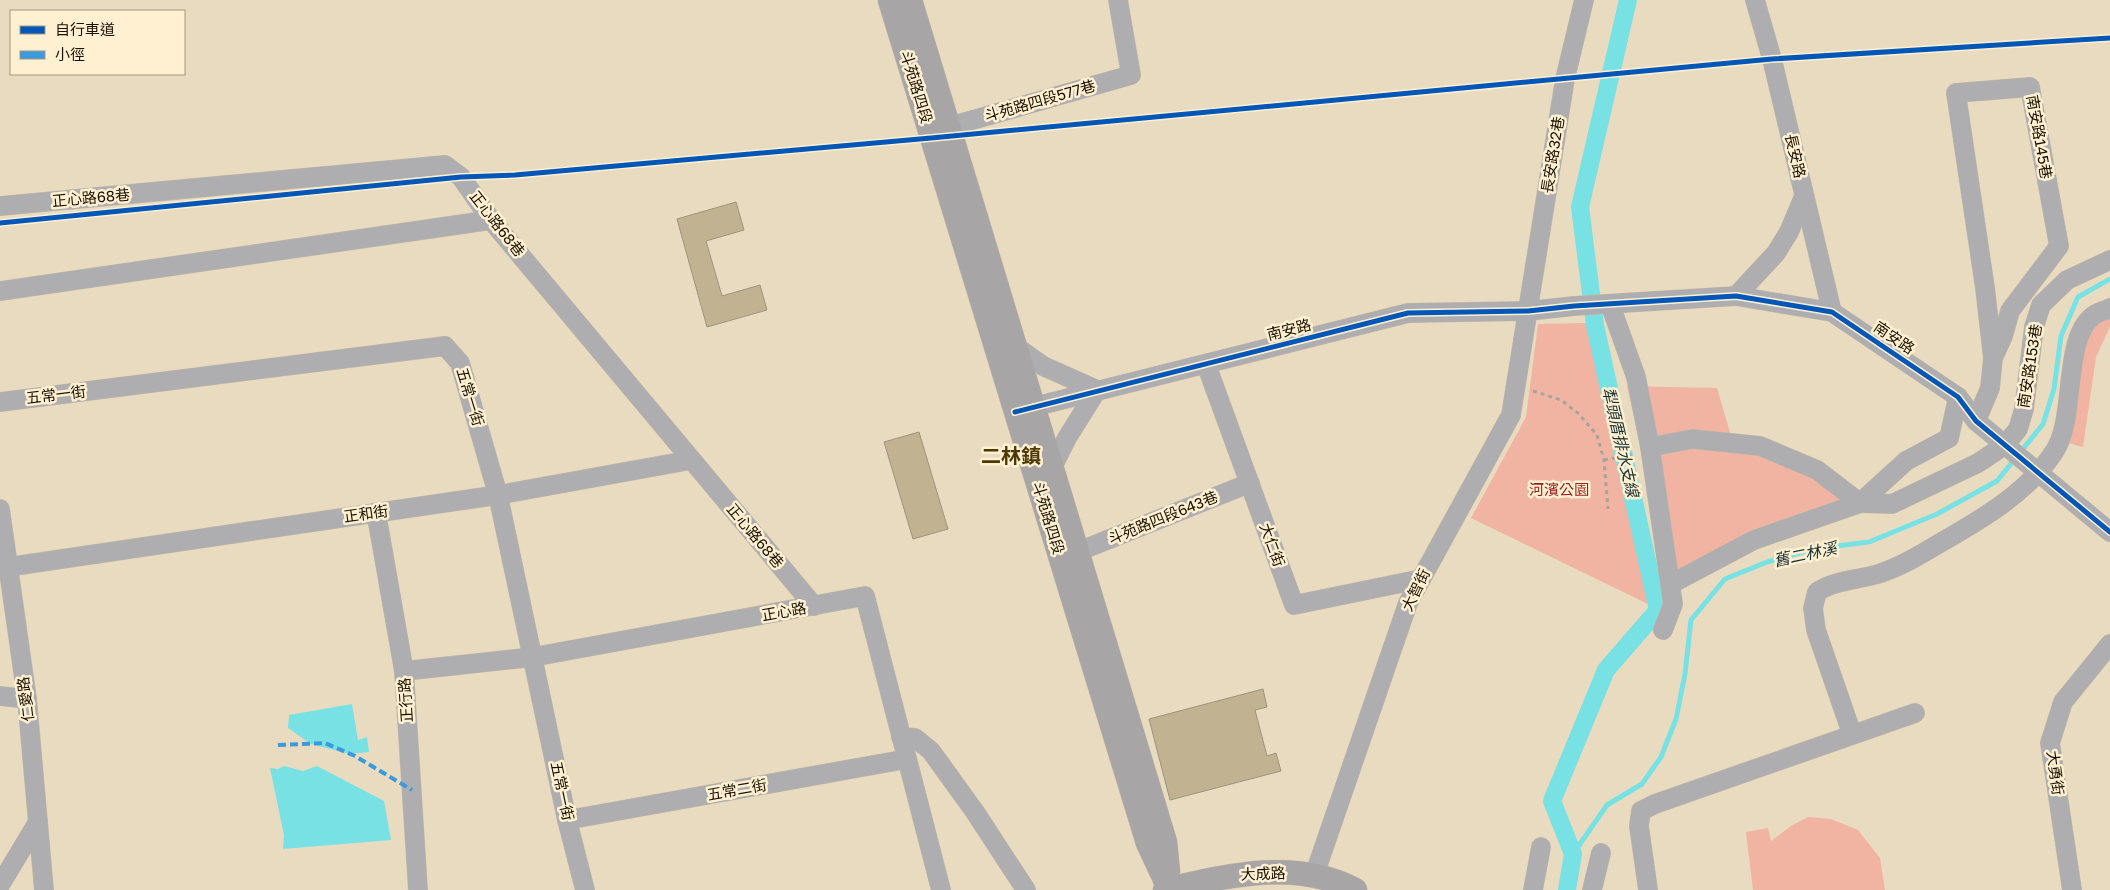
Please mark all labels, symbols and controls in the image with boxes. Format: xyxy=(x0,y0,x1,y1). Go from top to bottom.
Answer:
legend xyxy=(10,10,185,75)
text: 自行車道 xyxy=(55,20,115,38)
text: 小徑 xyxy=(55,45,85,63)
street label: 斗苑路四段 xyxy=(897,48,937,125)
street label: 斗苑路四段577巷 xyxy=(982,76,1097,124)
street label: 南安路145巷 xyxy=(2024,93,2056,180)
street label: 長安路32巷 xyxy=(1537,115,1567,195)
street label: 長安路 xyxy=(1782,132,1810,180)
street label: 正心路68巷 xyxy=(51,185,131,209)
street label: 正心路68巷 xyxy=(467,187,529,260)
street label: 南安路 xyxy=(1265,315,1313,343)
street label: 南安路 xyxy=(1871,317,1918,357)
street label: 南安路153巷 xyxy=(2013,323,2045,409)
street label: 五常一街 xyxy=(454,365,488,428)
street label: 五常一街 xyxy=(25,381,87,407)
water label: 犁頭厝排水支線 xyxy=(1599,385,1644,501)
district label: 二林鎮 xyxy=(981,443,1041,467)
street label: 斗苑路四段 xyxy=(1029,479,1069,556)
park label: 河濱公園 xyxy=(1529,480,1589,498)
street label: 斗苑路四段643巷 xyxy=(1105,487,1220,547)
street label: 正心路68巷 xyxy=(724,500,788,571)
street label: 正和街 xyxy=(342,501,389,525)
street label: 大仁街 xyxy=(1257,520,1289,569)
water label: 舊二林溪 xyxy=(1772,537,1840,570)
street label: 大智街 xyxy=(1397,565,1433,614)
street label: 正心路 xyxy=(760,598,808,624)
street label: 仁愛路 xyxy=(13,676,37,723)
street label: 正行路 xyxy=(394,677,416,723)
street label: 大勇街 xyxy=(2044,749,2068,796)
street label: 五常一街 xyxy=(548,760,578,822)
street label: 五常二街 xyxy=(706,775,768,803)
street label: 大成路 xyxy=(1240,863,1286,883)

